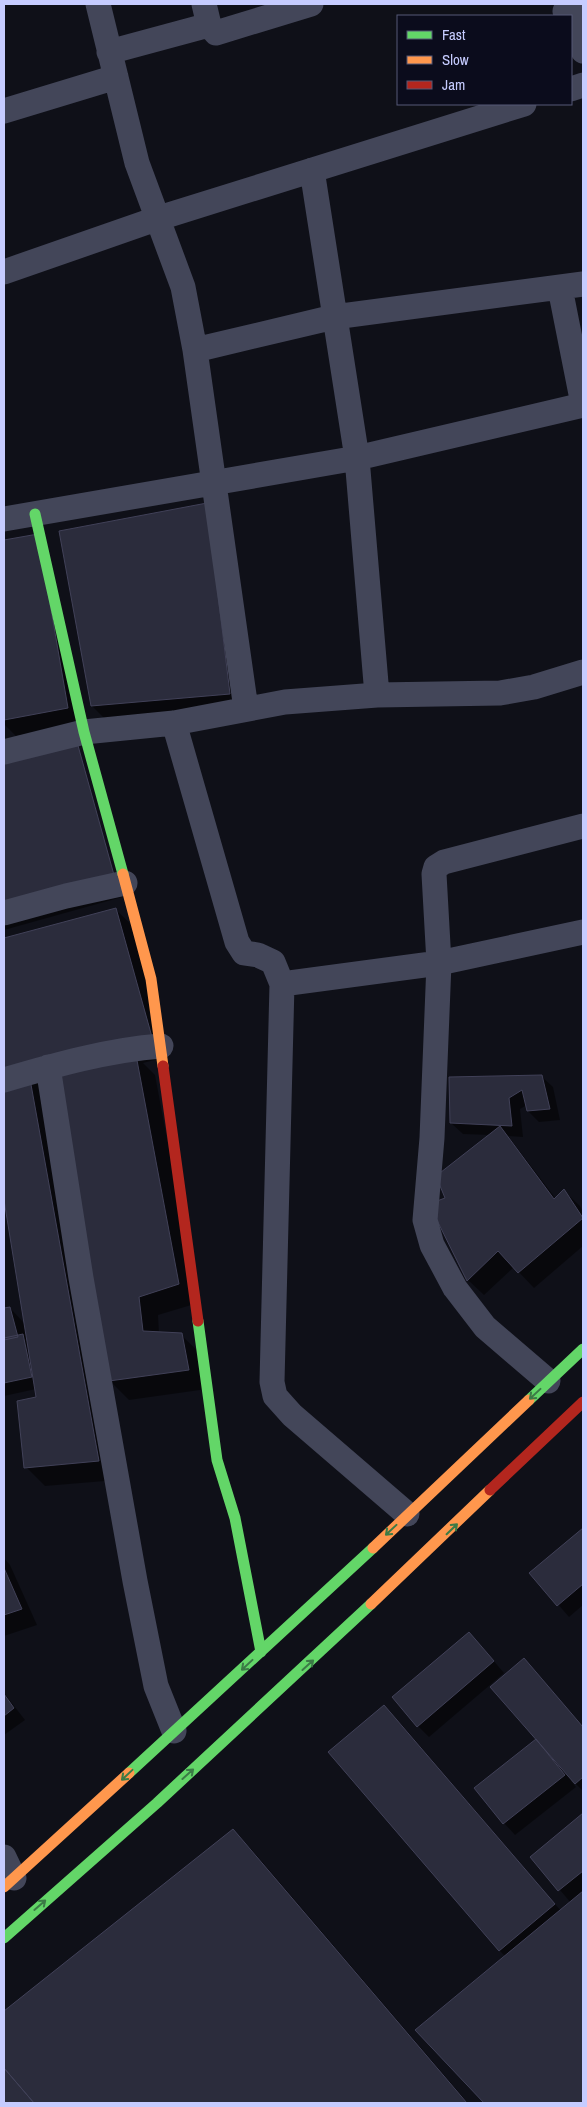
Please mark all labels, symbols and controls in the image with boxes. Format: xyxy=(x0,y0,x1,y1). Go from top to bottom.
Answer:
legend xyxy=(397,15,572,105)
text: Fast xyxy=(442,24,466,45)
text: Slow xyxy=(442,49,469,70)
text: Jam xyxy=(442,74,465,95)
one-way arrow xyxy=(528,1388,541,1400)
one-way arrow xyxy=(446,1523,458,1535)
one-way arrow xyxy=(385,1524,397,1536)
one-way arrow xyxy=(241,1658,254,1670)
one-way arrow xyxy=(301,1659,314,1670)
one-way arrow xyxy=(181,1768,194,1780)
one-way arrow xyxy=(121,1769,134,1780)
one-way arrow xyxy=(33,1899,46,1911)

